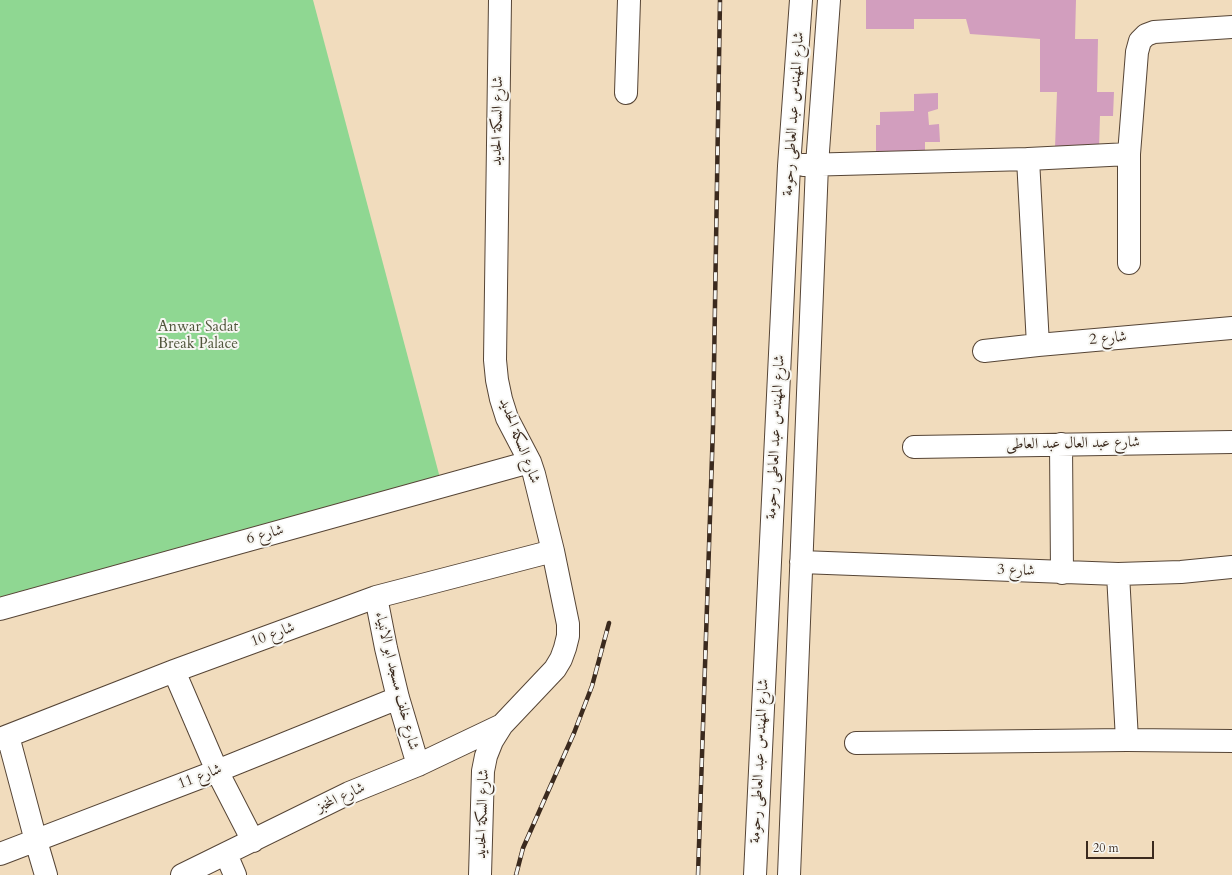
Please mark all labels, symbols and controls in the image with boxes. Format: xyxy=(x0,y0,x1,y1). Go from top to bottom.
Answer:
street label: شارع المهندس عبد العاطى رحومة xyxy=(779,31,809,197)
street label: شارع السكة الحديد xyxy=(488,76,508,166)
park label: Anwar Sadat Break Palace xyxy=(158,319,238,354)
street label: شارع 2 xyxy=(1088,328,1128,350)
street label: شارع المهندس عبد العاطى رحومة xyxy=(763,354,789,520)
street label: شارع السكة الحديد xyxy=(494,396,544,486)
street label: شارع عبد العال عبد العاطى xyxy=(1006,434,1140,454)
street label: شارع 6 xyxy=(244,521,286,549)
street label: شارع 3 xyxy=(997,561,1035,581)
street label: شارع خلف مسجد ابو الانبياء xyxy=(370,610,422,752)
street label: شارع 10 xyxy=(249,619,297,651)
street label: شارع المهندس عبد العاطى رحومة xyxy=(747,678,773,844)
street label: شارع 11 xyxy=(176,760,224,794)
street label: شارع السكة الحديد xyxy=(472,769,494,859)
street label: شارع المخبز xyxy=(314,779,368,817)
scale bar xyxy=(1088,833,1156,859)
text: 20 m xyxy=(1093,840,1119,856)

